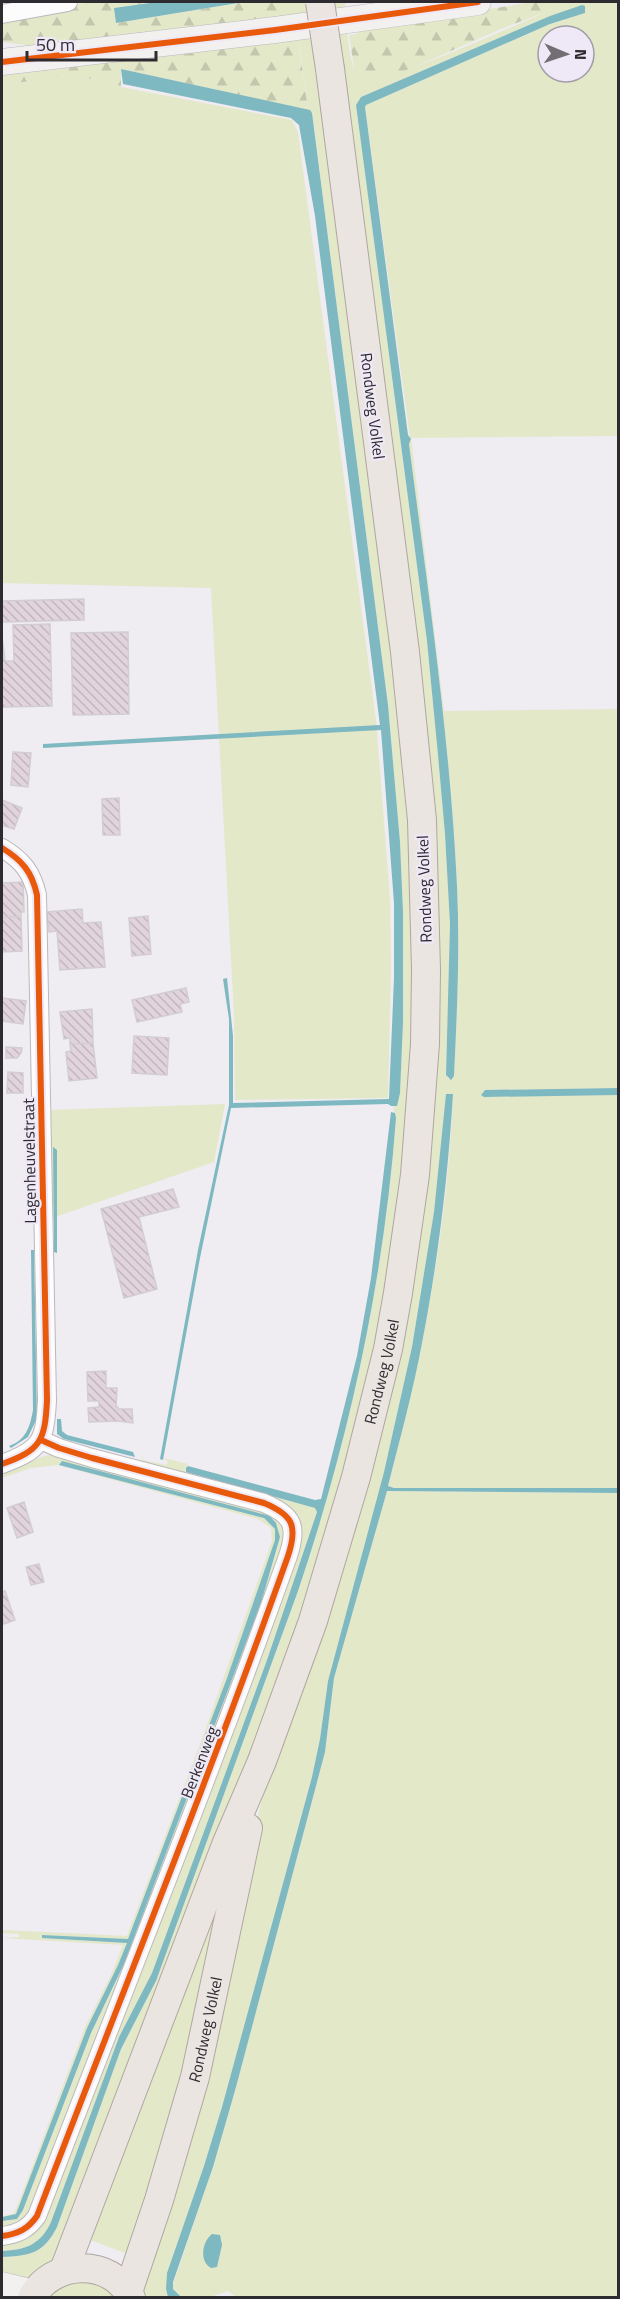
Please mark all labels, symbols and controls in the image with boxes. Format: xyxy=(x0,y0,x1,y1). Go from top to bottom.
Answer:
scale bar xyxy=(27,24,156,62)
north arrow xyxy=(536,24,596,84)
text: 50 m xyxy=(36,31,75,58)
text: N xyxy=(569,49,593,60)
street label: Rondweg Volkel xyxy=(355,351,391,461)
street label: Rondweg Volkel xyxy=(410,835,438,943)
street label: Lagenheuvelstraat xyxy=(16,1098,42,1224)
street label: Rondweg Volkel xyxy=(358,1317,405,1427)
street label: Berkenweg xyxy=(174,1722,224,1802)
street label: Rondweg Volkel xyxy=(182,1974,228,2085)

